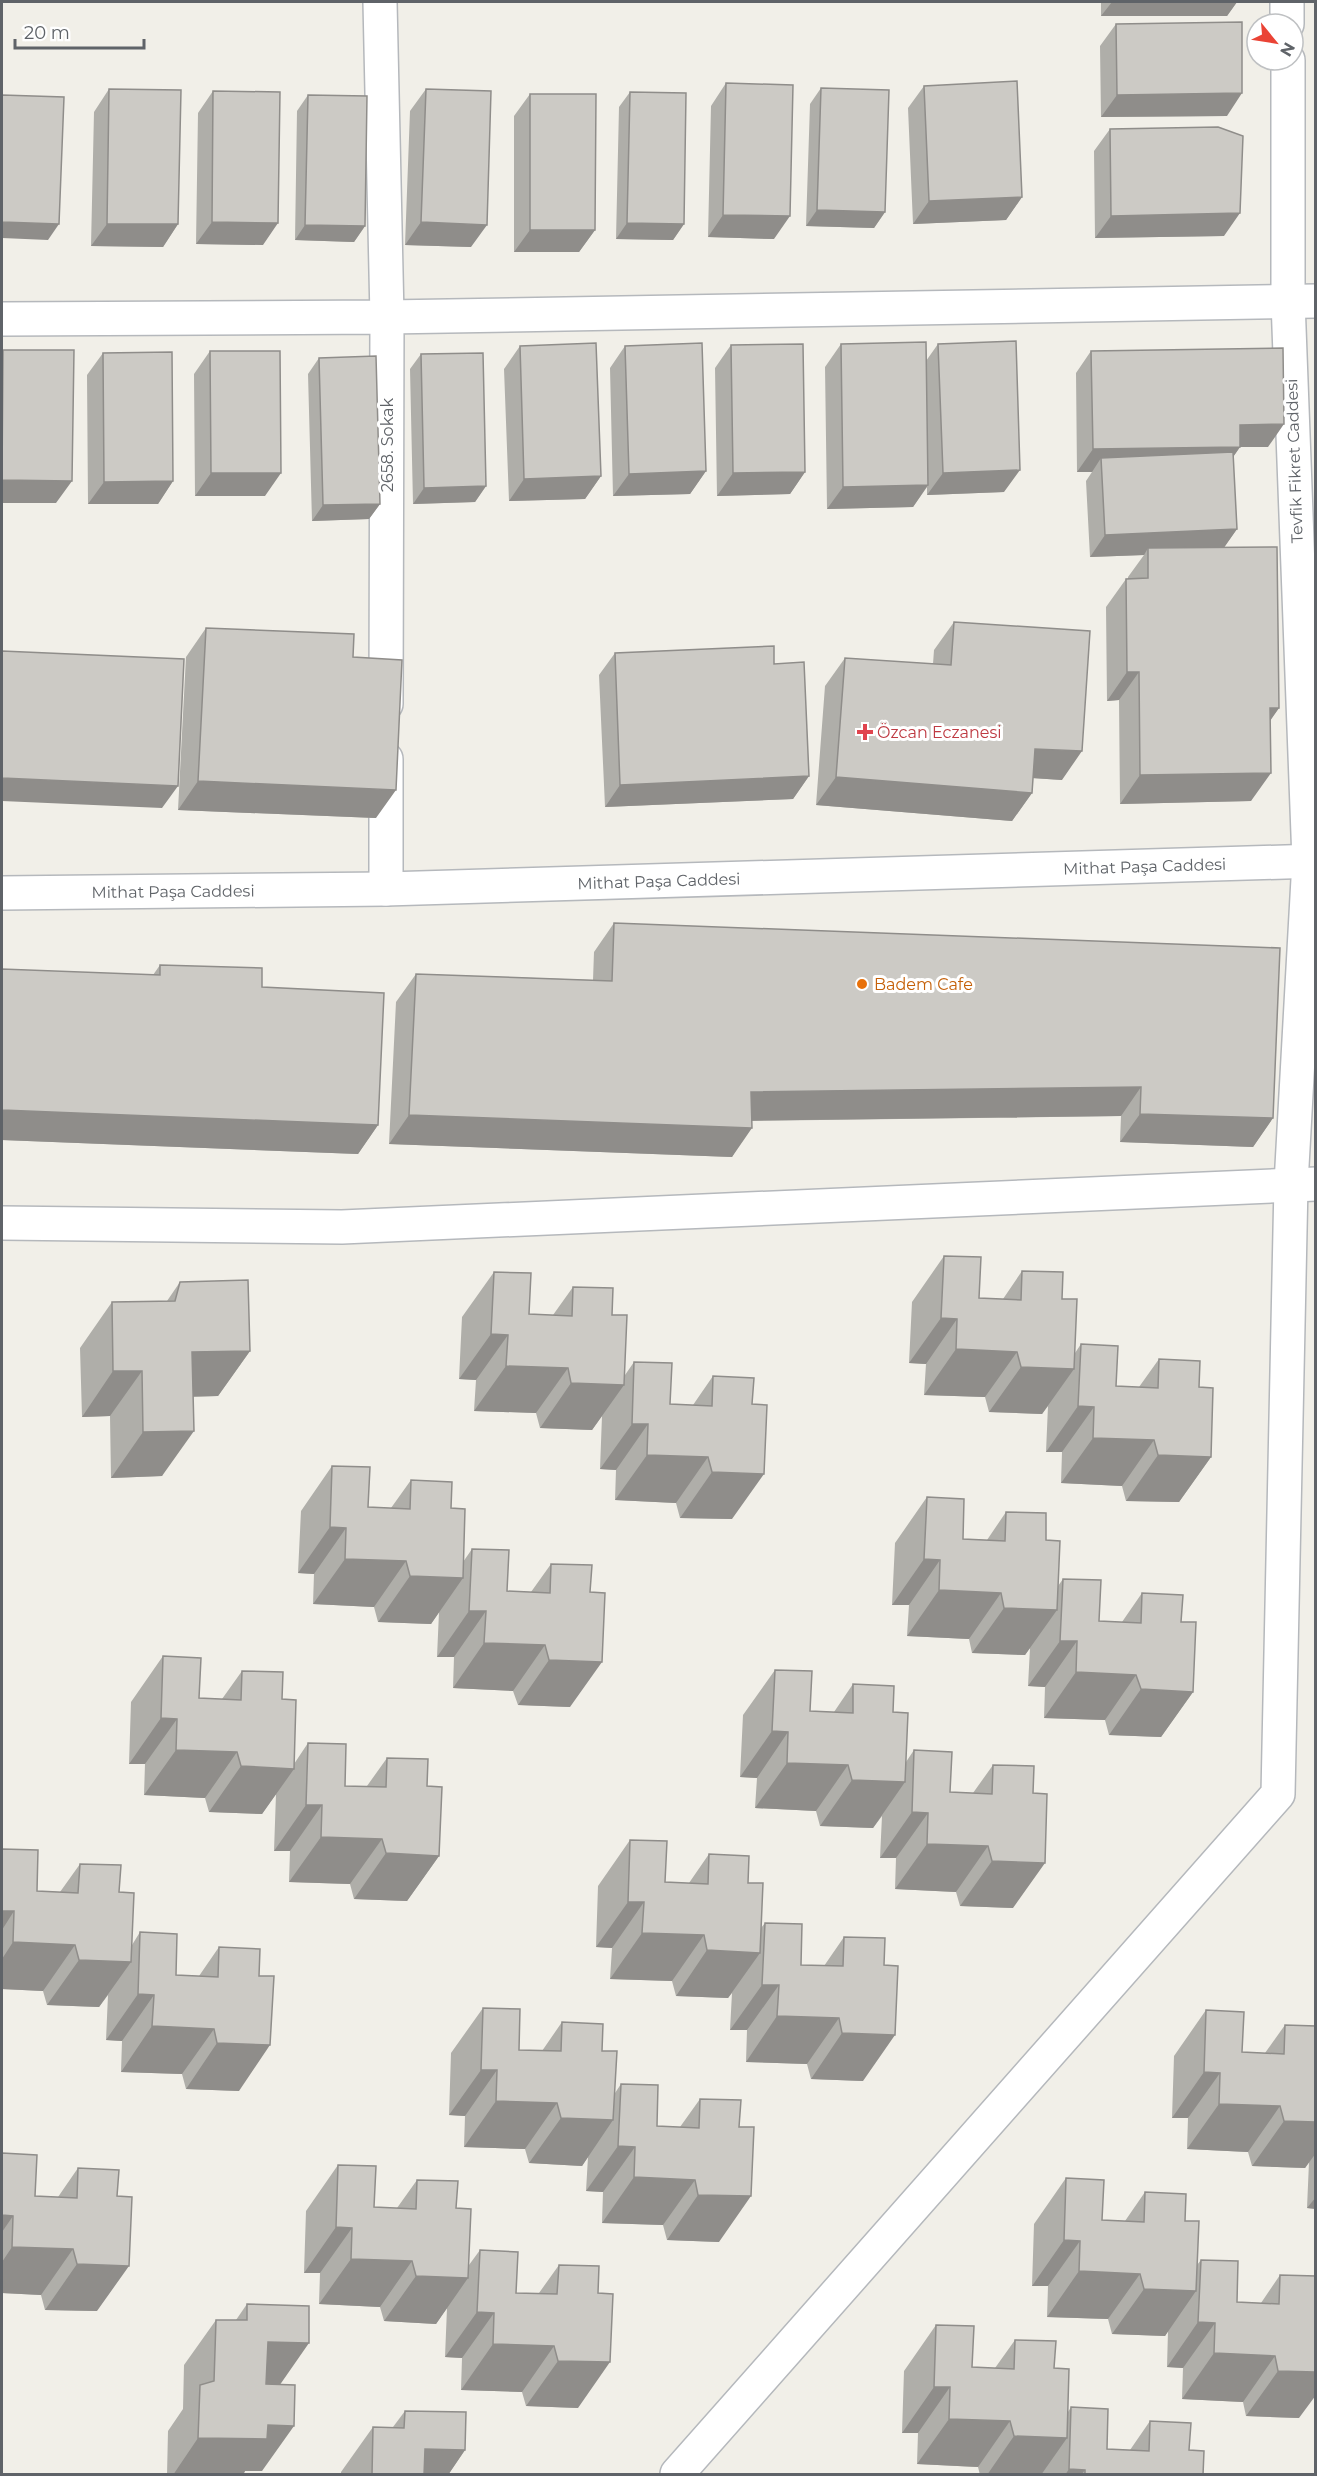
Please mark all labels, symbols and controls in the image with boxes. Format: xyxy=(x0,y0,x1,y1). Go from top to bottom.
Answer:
scale bar xyxy=(15,12,144,50)
north arrow xyxy=(1245,12,1305,72)
text: 20 m xyxy=(24,22,70,44)
text: N xyxy=(1276,39,1299,60)
street label: Tevfik Fikret Caddesi xyxy=(1282,378,1307,544)
street label: 2658. Sokak xyxy=(378,398,397,492)
place label: Özcan Eczanesi xyxy=(877,722,1002,742)
marker: Özcan Eczanesi xyxy=(858,725,872,739)
street label: Mithat Paşa Caddesi xyxy=(1063,855,1227,879)
street label: Mithat Paşa Caddesi xyxy=(577,869,741,893)
street label: Mithat Paşa Caddesi xyxy=(91,881,255,902)
place label: Badem Cafe xyxy=(874,975,973,994)
marker: Badem Cafe xyxy=(855,977,869,991)

